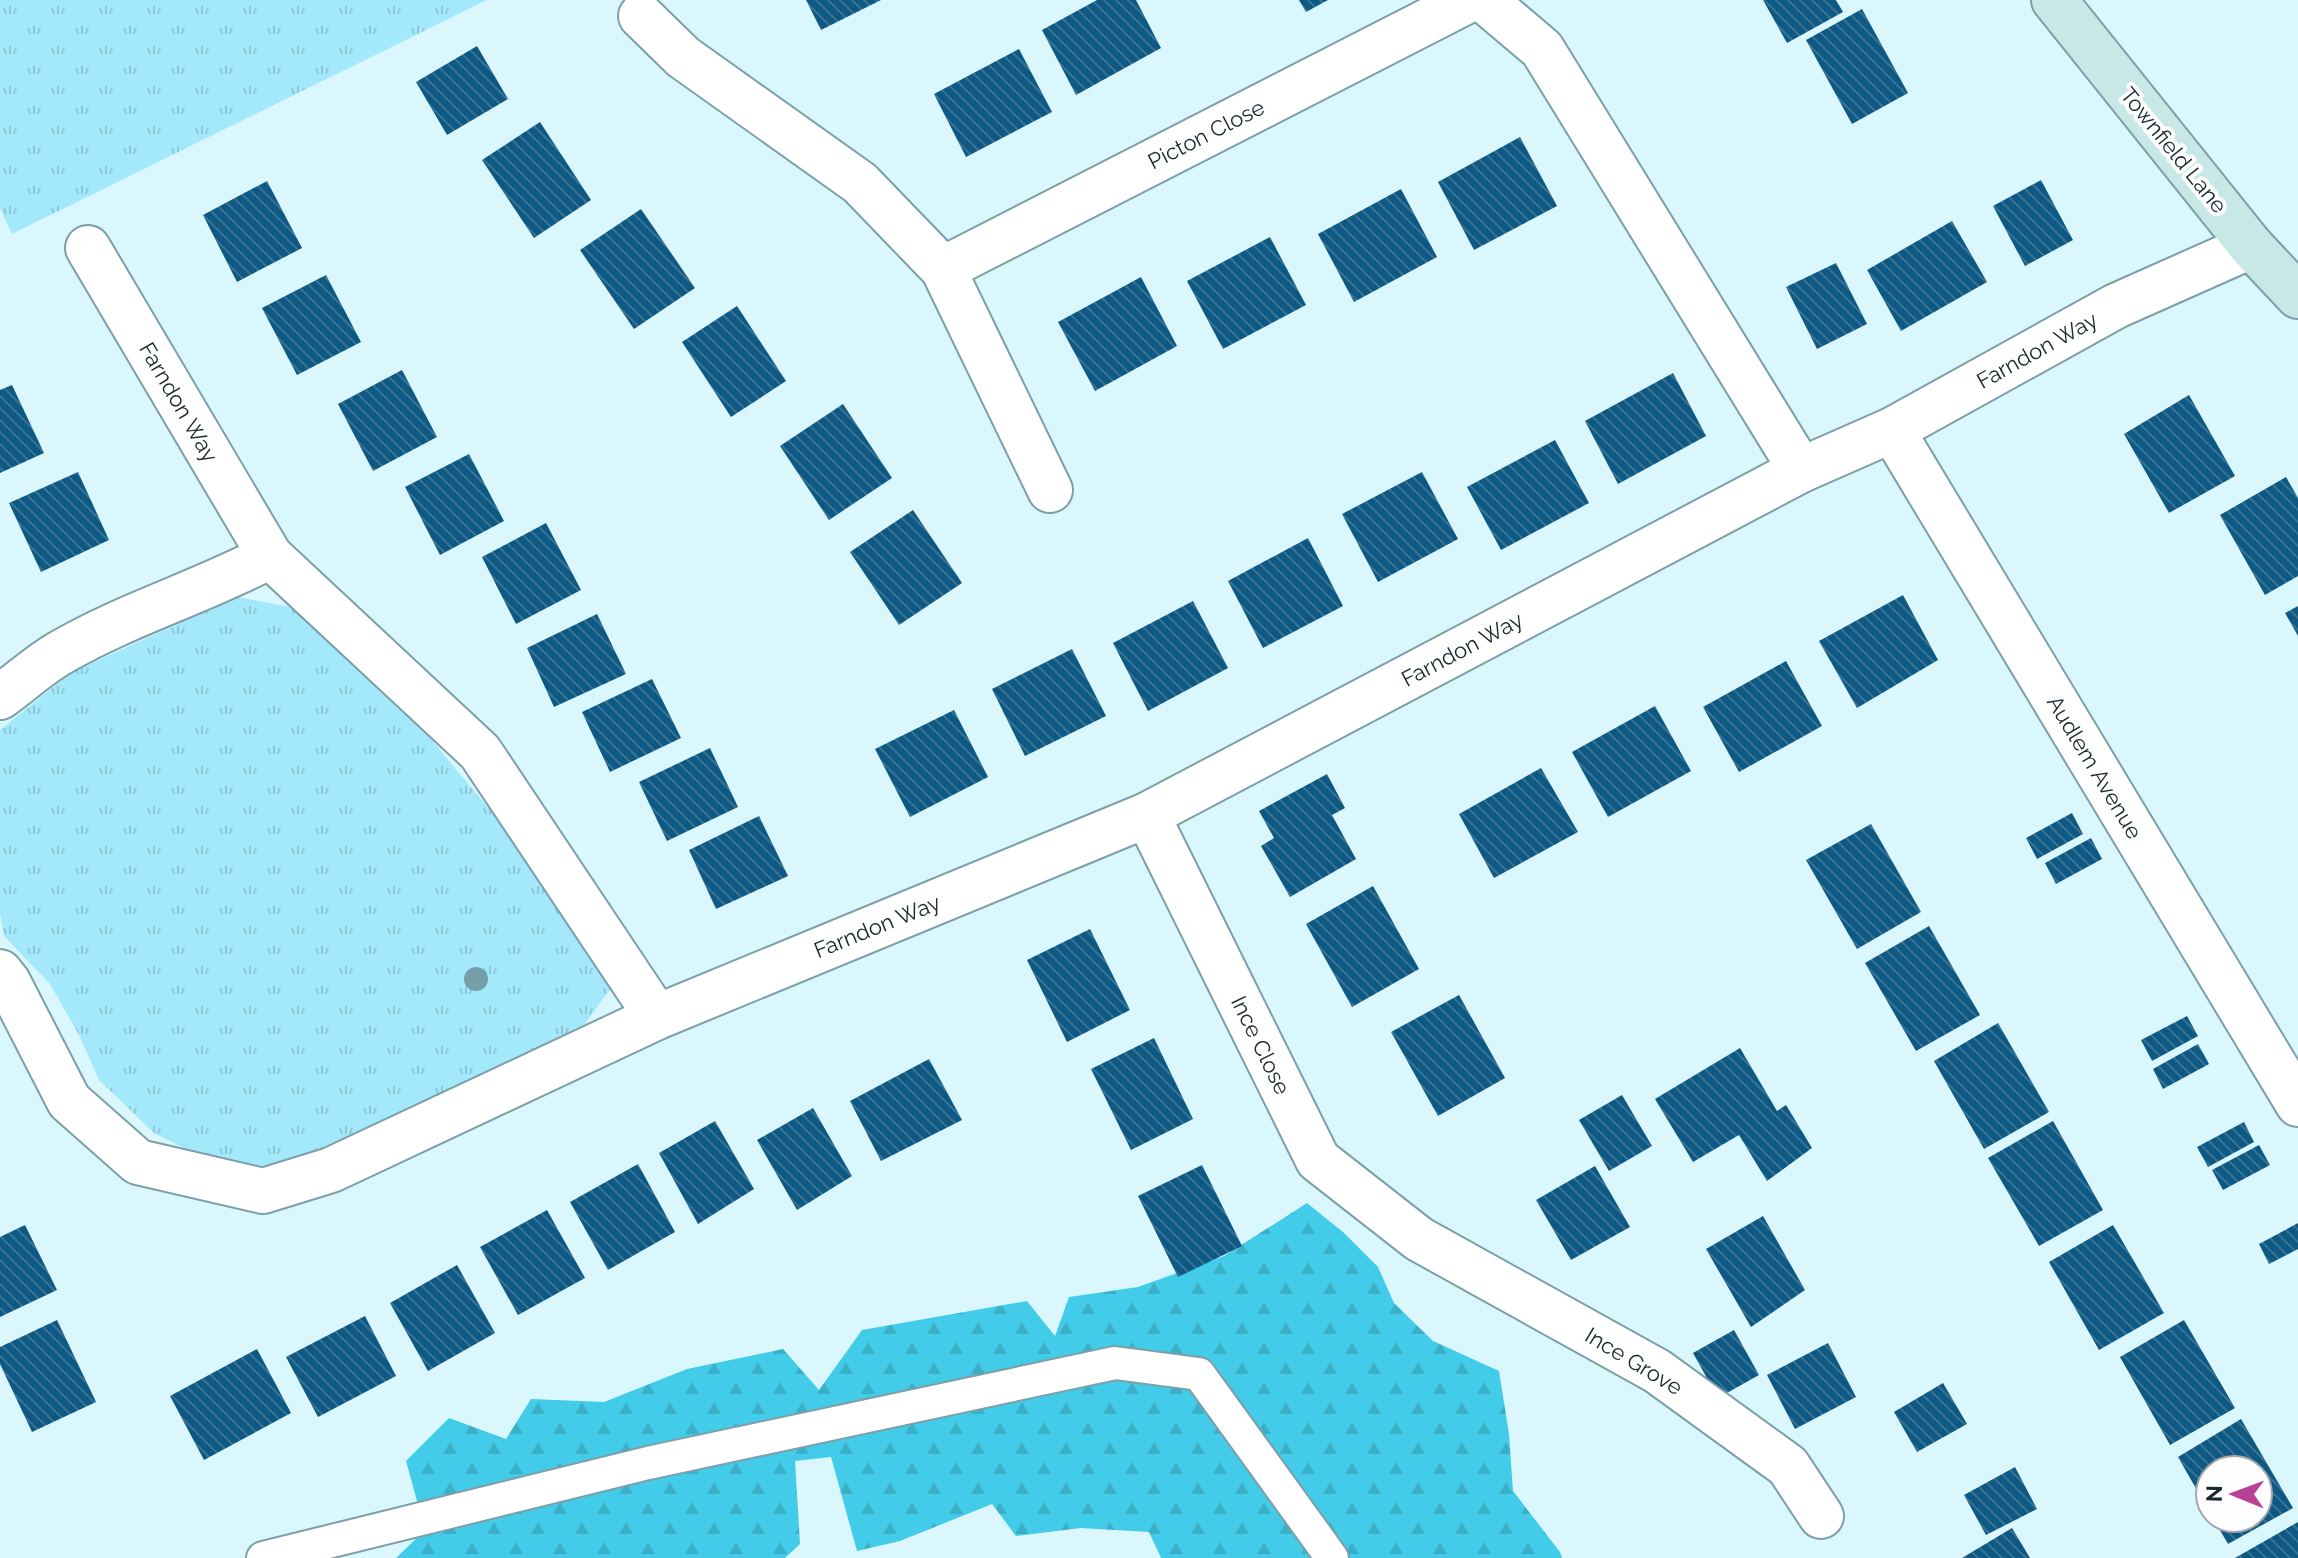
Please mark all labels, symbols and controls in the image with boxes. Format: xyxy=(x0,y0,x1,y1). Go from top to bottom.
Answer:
street label: Townfield Lane xyxy=(2115,82,2233,218)
street label: Picton Close xyxy=(1144,94,1269,174)
street label: Farndon Way xyxy=(1972,306,2102,394)
street label: Farndon Way xyxy=(134,338,224,467)
street label: Farndon Way xyxy=(1397,606,1527,692)
street label: Audlem Avenue xyxy=(2042,691,2148,843)
street label: Farndon Way xyxy=(810,889,944,963)
street label: Ince Close xyxy=(1226,991,1296,1099)
street label: Ince Grove xyxy=(1581,1322,1687,1400)
north arrow xyxy=(2194,1454,2274,1534)
text: N xyxy=(2201,1485,2227,1502)

